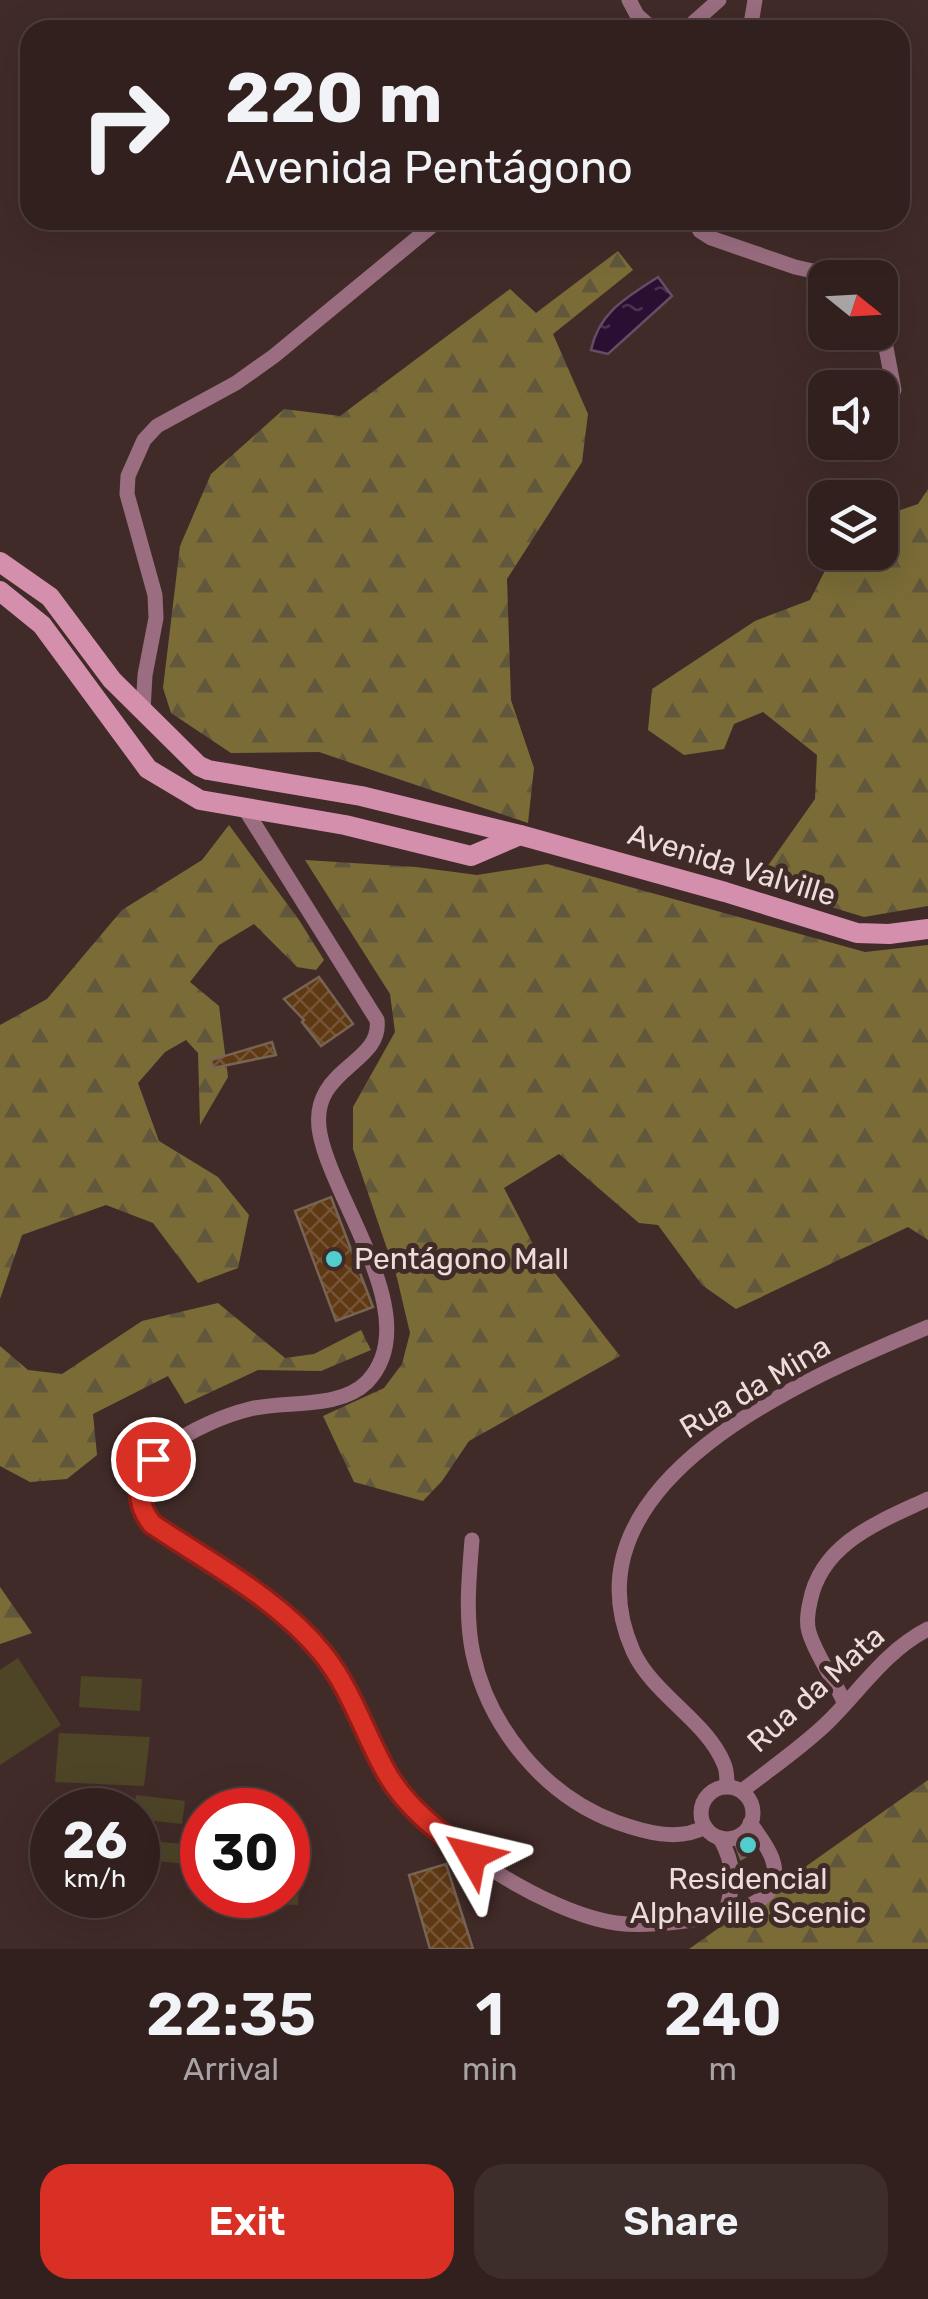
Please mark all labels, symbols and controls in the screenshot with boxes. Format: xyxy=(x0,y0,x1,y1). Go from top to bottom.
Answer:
text: 220 m xyxy=(225,57,443,140)
icon: right xyxy=(60,60,190,190)
text: Avenida Pentágono xyxy=(225,141,633,194)
north arrow xyxy=(808,260,898,350)
map controls xyxy=(808,260,898,570)
button: sound xyxy=(808,370,898,460)
button: layers xyxy=(808,480,898,570)
street label: Avenida Valville xyxy=(624,816,840,914)
place label: Pentágono Mall xyxy=(354,1241,569,1277)
marker: Pentágono Mall xyxy=(323,1248,345,1270)
street label: Rua da Mina xyxy=(673,1328,837,1446)
pin xyxy=(111,1417,196,1502)
icon: arrive xyxy=(126,1432,181,1487)
street label: Rua da Mata xyxy=(740,1618,892,1760)
speed limit sign: 30 xyxy=(180,1788,310,1918)
position arrow xyxy=(420,1804,524,1908)
text: 26 xyxy=(62,1811,128,1871)
marker: Residencial Alphaville Scenic xyxy=(737,1834,759,1856)
place label: Residencial Alphaville Scenic xyxy=(630,1861,866,1931)
text: km/h xyxy=(64,1864,126,1893)
text: 22:35 xyxy=(146,1979,316,2050)
text: 1 xyxy=(476,1979,504,2050)
text: 240 xyxy=(664,1979,782,2050)
text: Arrival xyxy=(183,2050,279,2088)
text: min xyxy=(462,2050,518,2088)
text: m xyxy=(709,2050,737,2088)
button: Exit xyxy=(40,2164,454,2279)
button: Share xyxy=(474,2164,888,2279)

